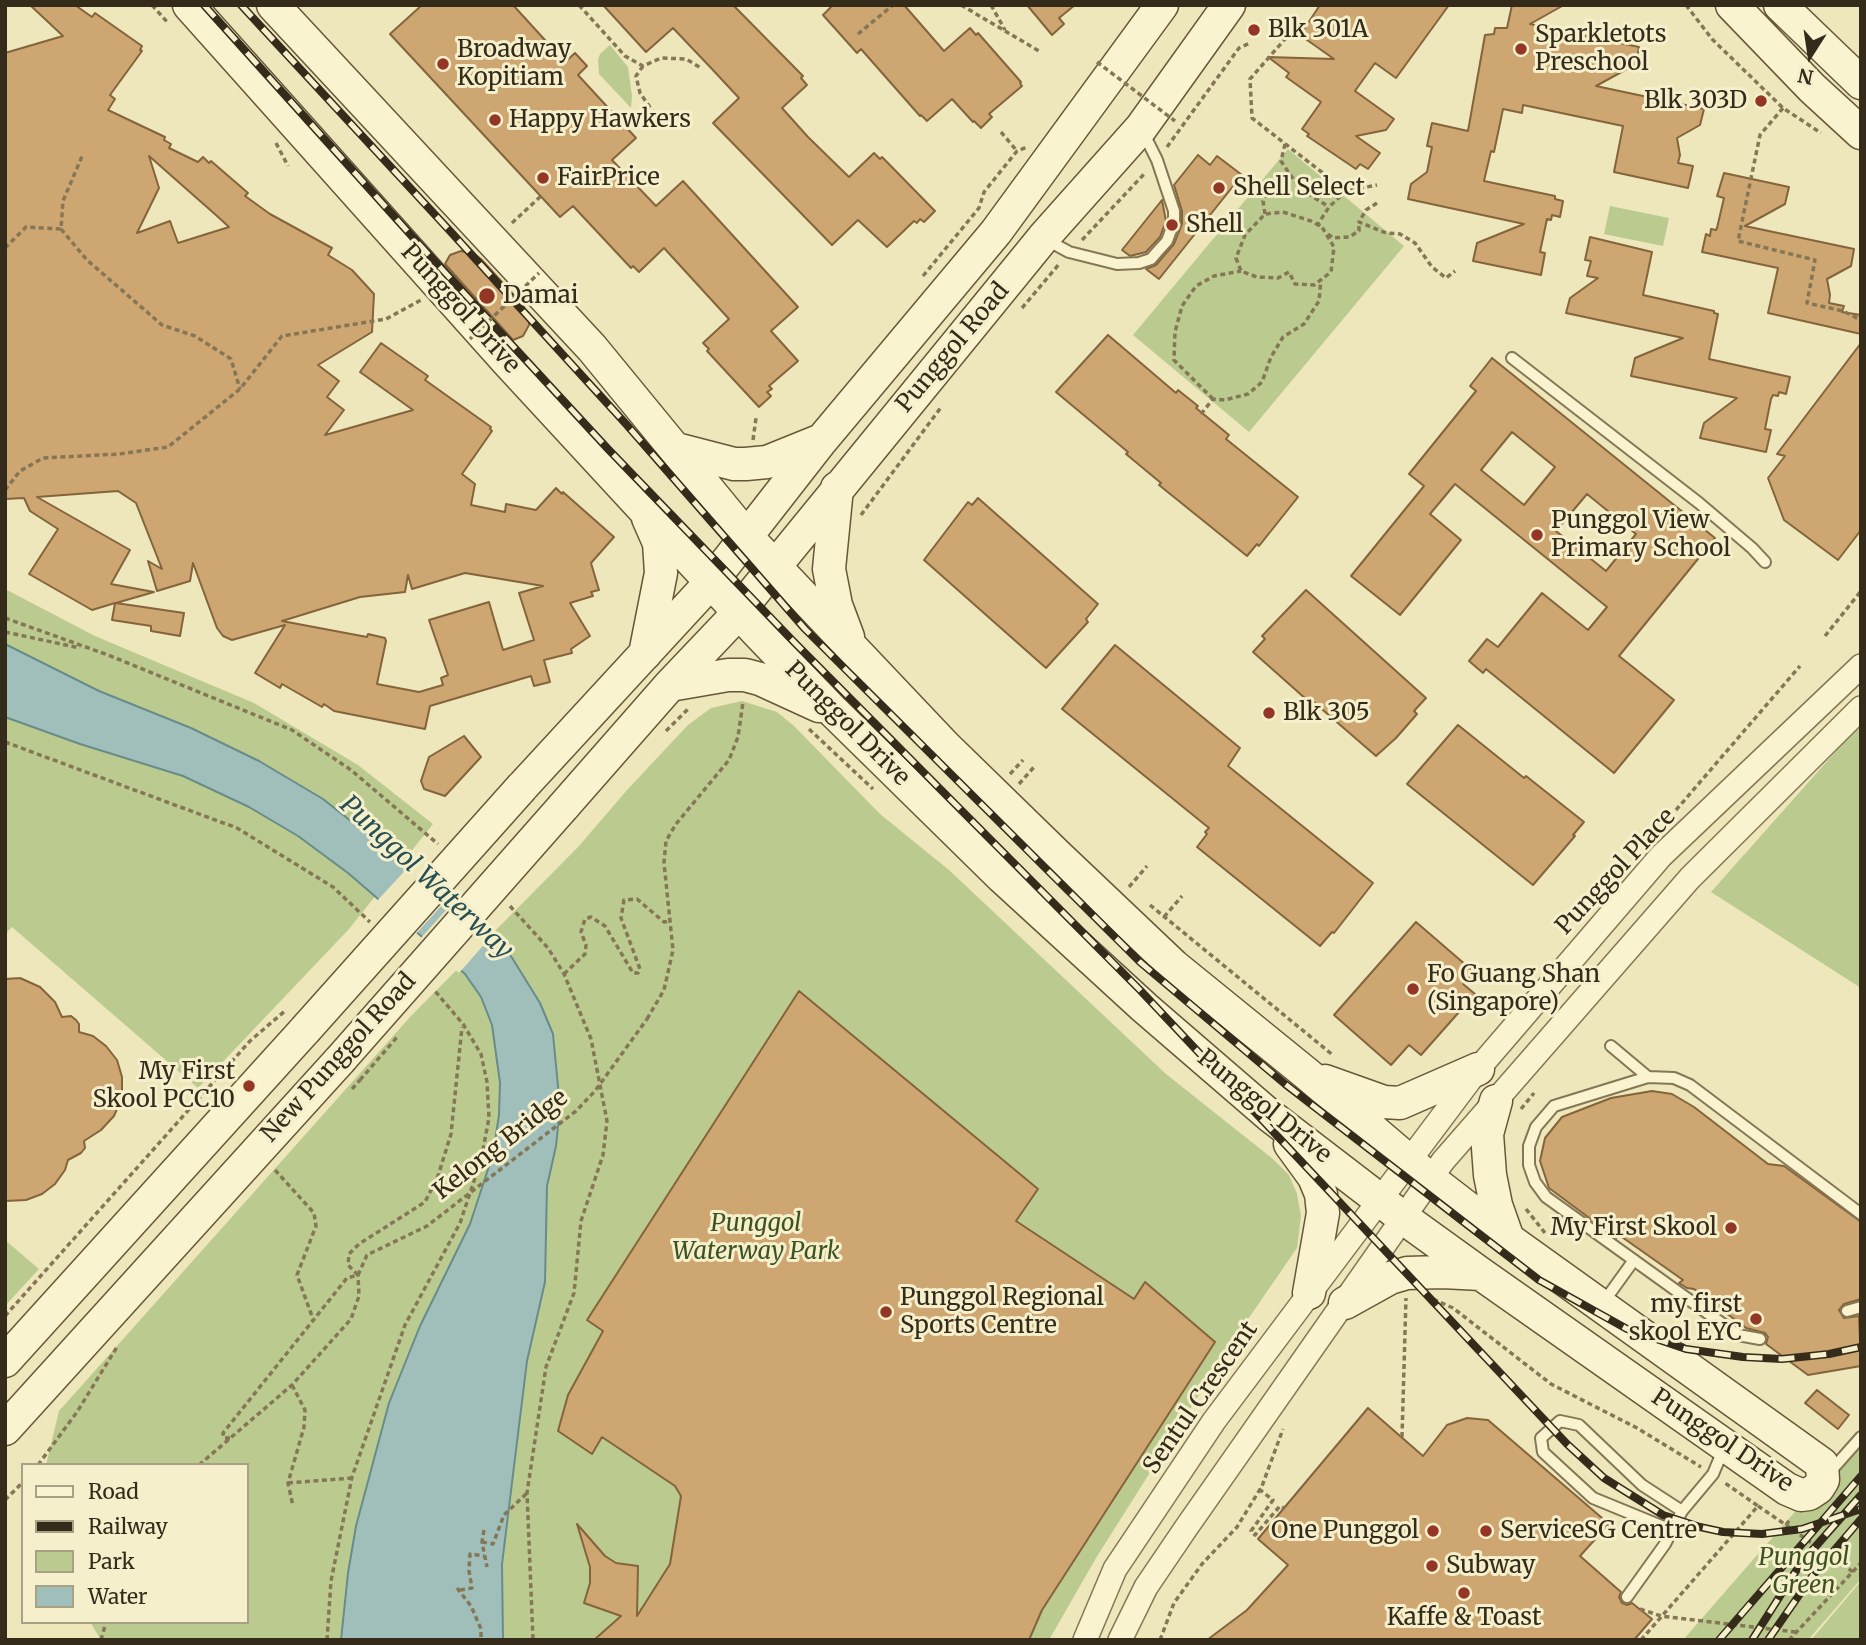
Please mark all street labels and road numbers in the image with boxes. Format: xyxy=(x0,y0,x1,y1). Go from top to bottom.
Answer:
street label: Punggol Drive xyxy=(394,238,526,380)
street label: Punggol Road xyxy=(890,277,1016,419)
street label: Punggol Drive xyxy=(779,656,915,792)
street label: Punggol Place xyxy=(1550,803,1682,941)
street label: New Punggol Road xyxy=(256,968,422,1148)
street label: Punggol Drive xyxy=(1191,1044,1337,1170)
street label: Kelong Bridge xyxy=(428,1084,574,1206)
street label: Sentul Crescent xyxy=(1138,1316,1264,1480)
street label: Punggol Drive xyxy=(1646,1383,1798,1499)

